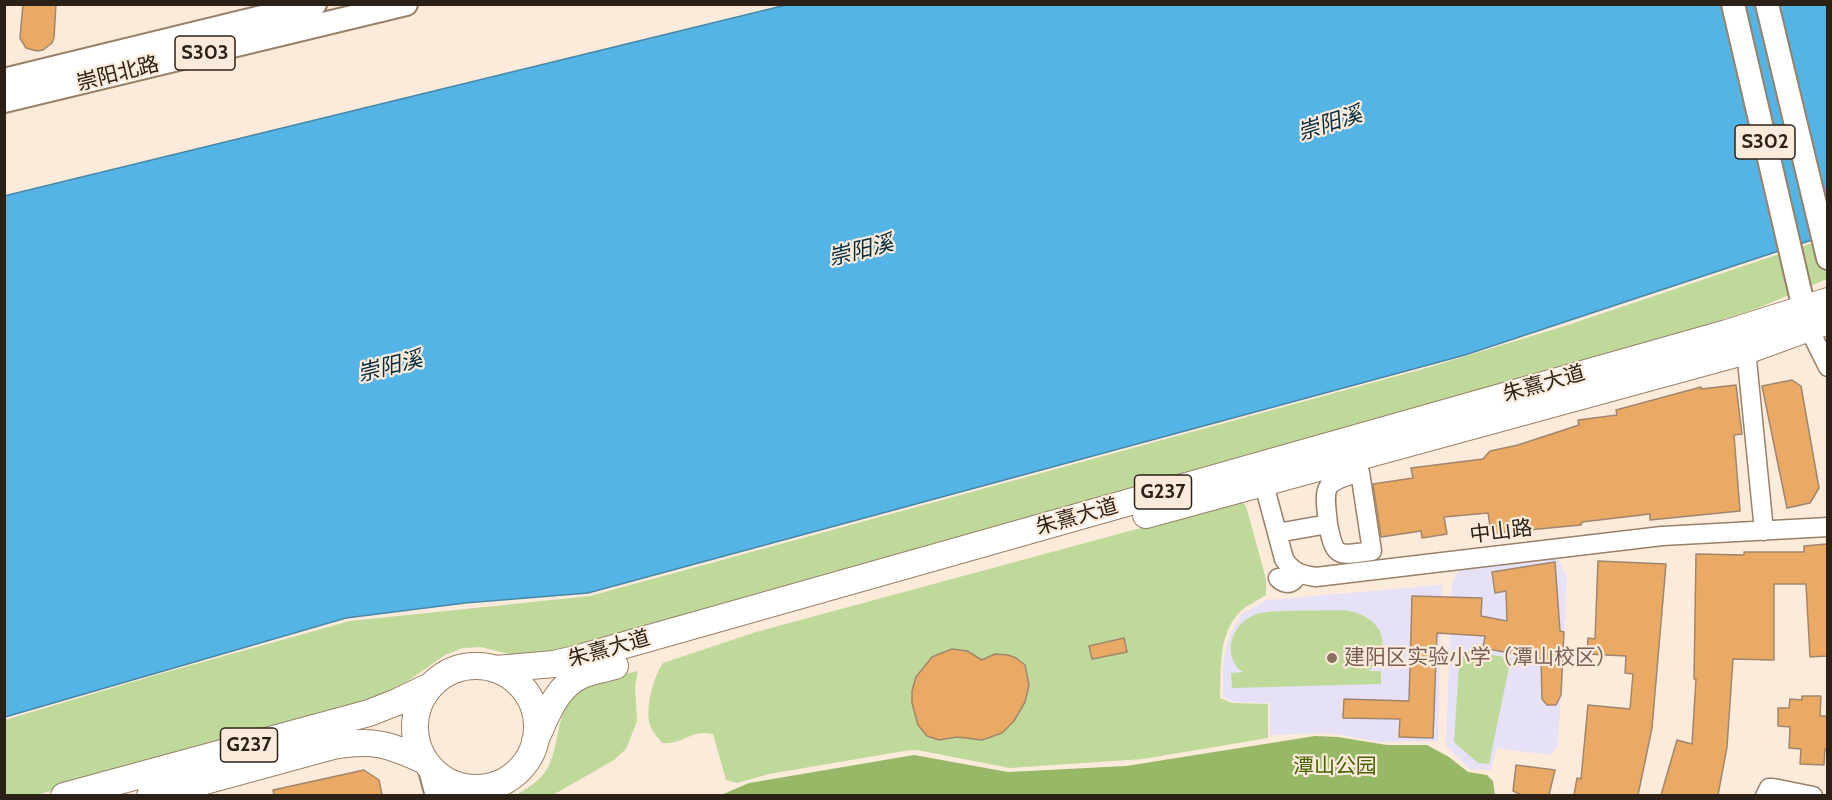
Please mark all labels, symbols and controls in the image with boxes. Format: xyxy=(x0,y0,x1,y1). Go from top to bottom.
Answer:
road number: S303 xyxy=(175,36,235,70)
street label: 崇阳北路 xyxy=(74,52,162,96)
water label: 崇阳溪 xyxy=(1295,101,1365,147)
road number: S302 xyxy=(1735,125,1795,159)
water label: 崇阳溪 xyxy=(826,230,896,272)
water label: 崇阳溪 xyxy=(355,346,425,388)
street label: 朱熹大道 xyxy=(1500,360,1588,408)
road number: G237 xyxy=(1134,475,1192,509)
street label: 朱熹大道 xyxy=(1033,493,1121,541)
street label: 中山路 xyxy=(1468,516,1534,548)
street label: 朱熹大道 xyxy=(565,625,653,673)
place label: 建阳区实验小学（潭山校区） xyxy=(1344,645,1617,671)
marker: 建阳区实验小学（潭山校区） xyxy=(1325,651,1339,665)
road number: G237 xyxy=(220,728,278,762)
park label: 潭山公园 xyxy=(1293,754,1377,780)

